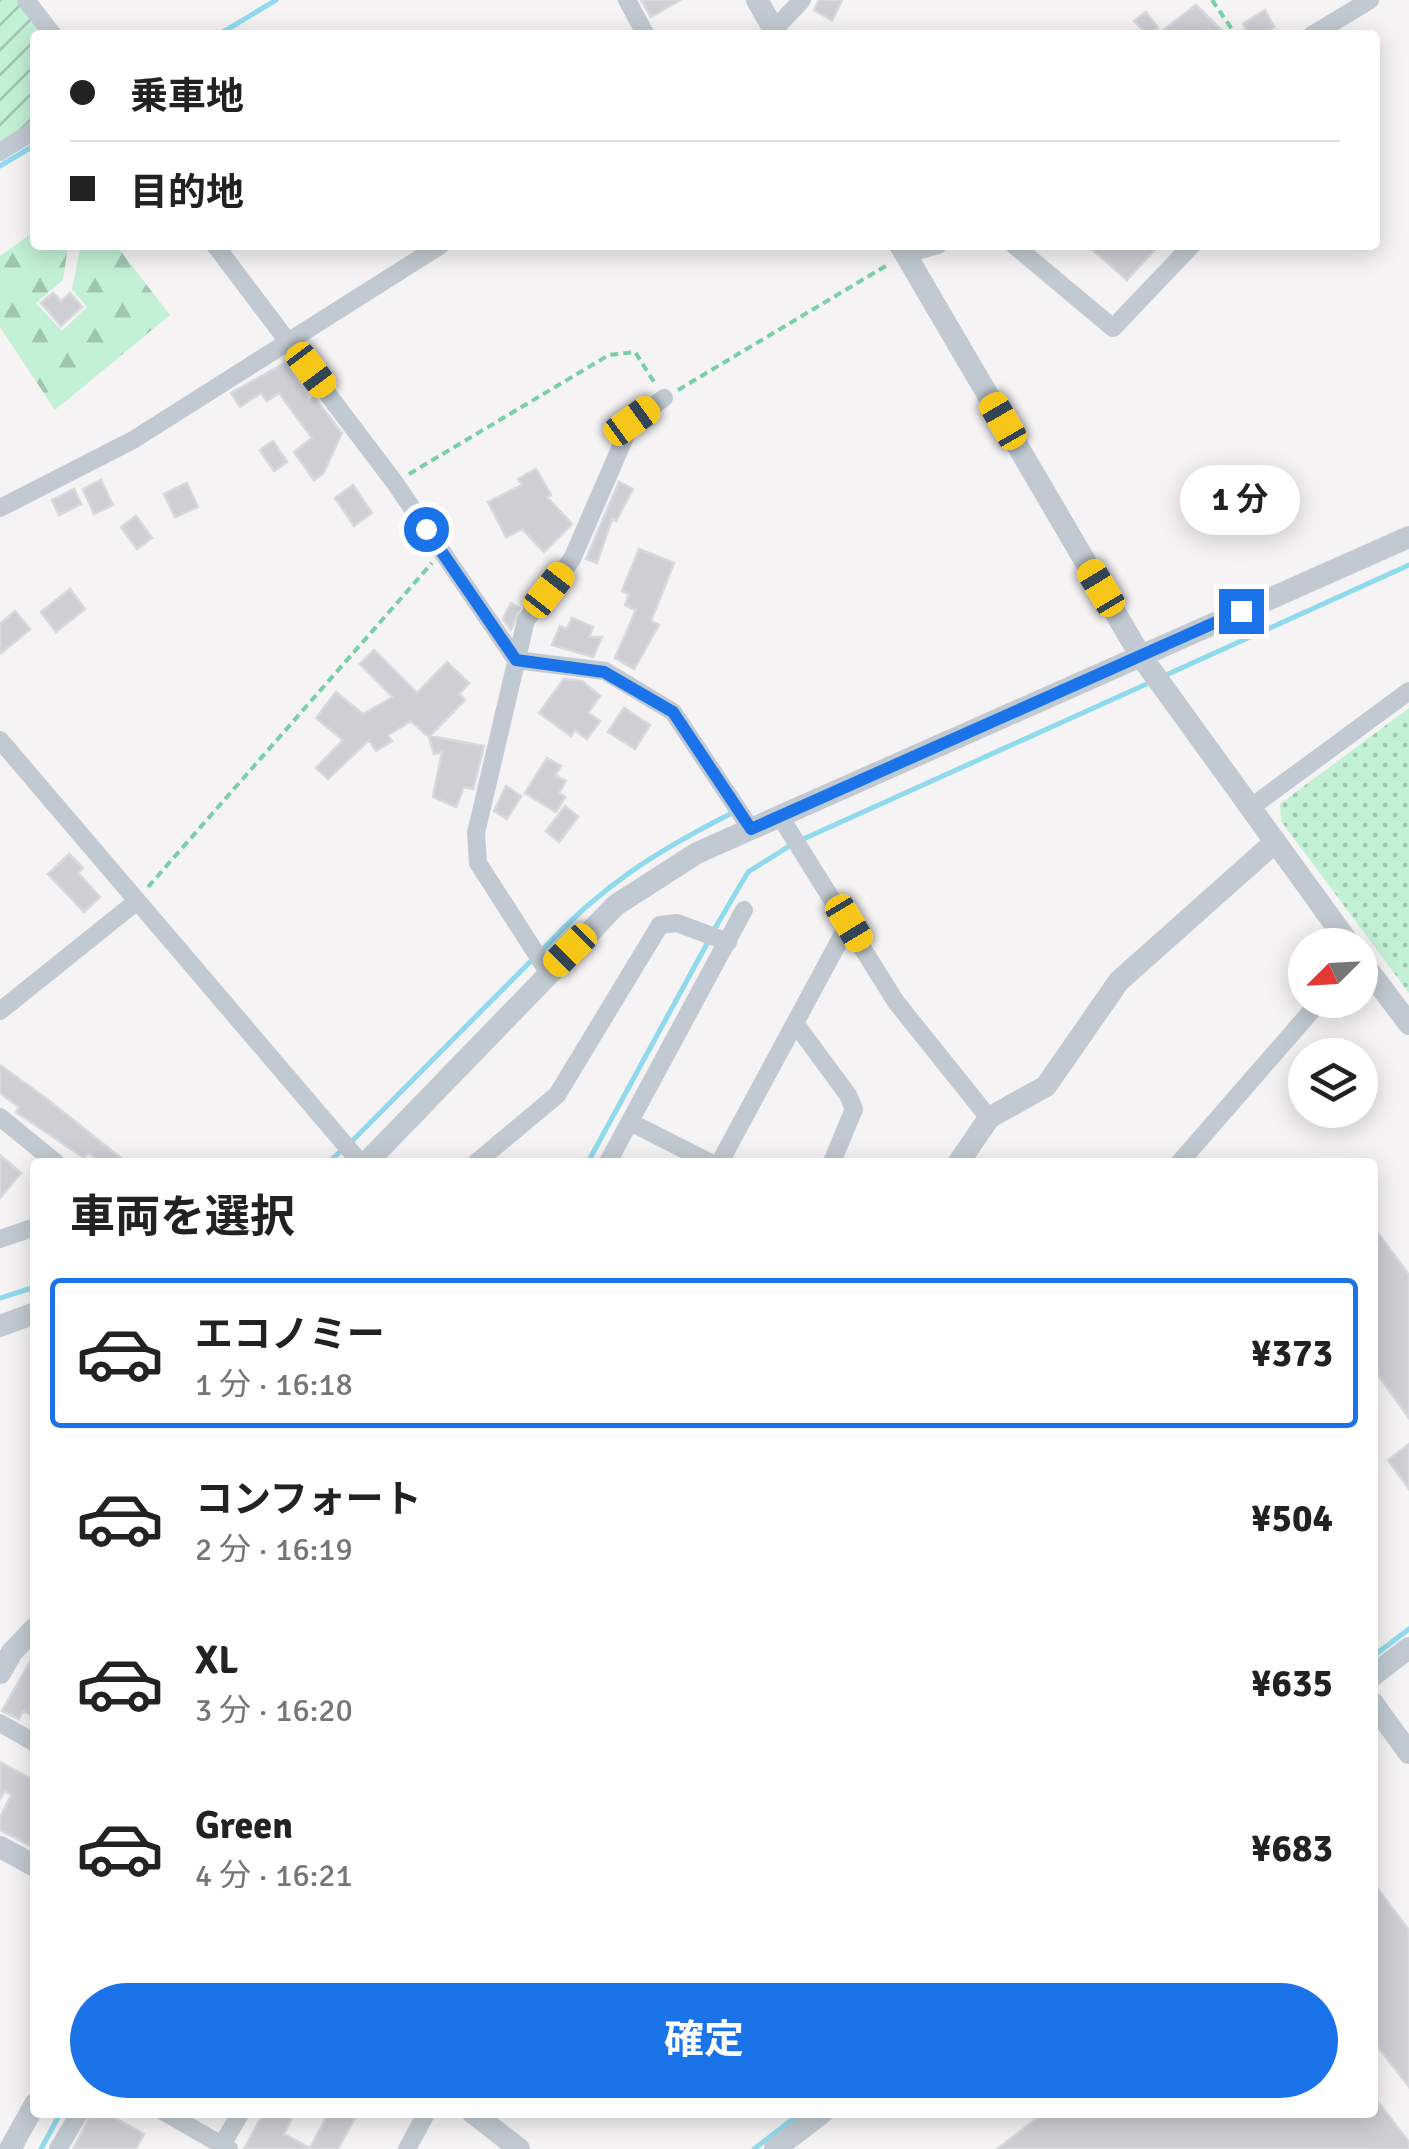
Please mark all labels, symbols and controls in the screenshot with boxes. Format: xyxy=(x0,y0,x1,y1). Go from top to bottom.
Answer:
text: 乗車地 xyxy=(130,73,244,120)
text: 目的地 xyxy=(130,169,244,216)
car xyxy=(281,337,341,403)
car xyxy=(975,388,1031,454)
car xyxy=(599,391,665,451)
callout: 1 分 xyxy=(1181,466,1301,536)
text: 1 分 xyxy=(1212,480,1268,519)
route start xyxy=(404,507,449,552)
car xyxy=(1073,555,1129,621)
car xyxy=(519,557,579,623)
route end xyxy=(1219,589,1264,634)
car xyxy=(821,890,877,956)
car xyxy=(538,918,602,982)
north arrow xyxy=(1288,928,1378,1018)
map controls xyxy=(1288,928,1378,1128)
button: layers xyxy=(1288,1038,1378,1128)
text: 車両を選択 xyxy=(70,1190,295,1245)
icon: car xyxy=(75,1308,165,1398)
text: エコノミー xyxy=(195,1311,385,1358)
text: ¥373 xyxy=(1251,1330,1333,1377)
text: 1 分 · 16:18 xyxy=(195,1365,353,1404)
icon: car xyxy=(75,1473,165,1563)
text: コンフォート xyxy=(195,1476,422,1523)
text: ¥504 xyxy=(1251,1495,1333,1542)
text: 2 分 · 16:19 xyxy=(195,1530,353,1569)
text: XL xyxy=(195,1637,238,1684)
icon: car xyxy=(75,1638,165,1728)
text: ¥635 xyxy=(1251,1660,1333,1707)
text: 3 分 · 16:20 xyxy=(195,1691,353,1730)
text: Green xyxy=(195,1802,293,1849)
icon: car xyxy=(75,1803,165,1893)
text: ¥683 xyxy=(1251,1825,1333,1872)
text: 4 分 · 16:21 xyxy=(195,1856,353,1895)
button: 確定 xyxy=(70,1983,1338,2098)

